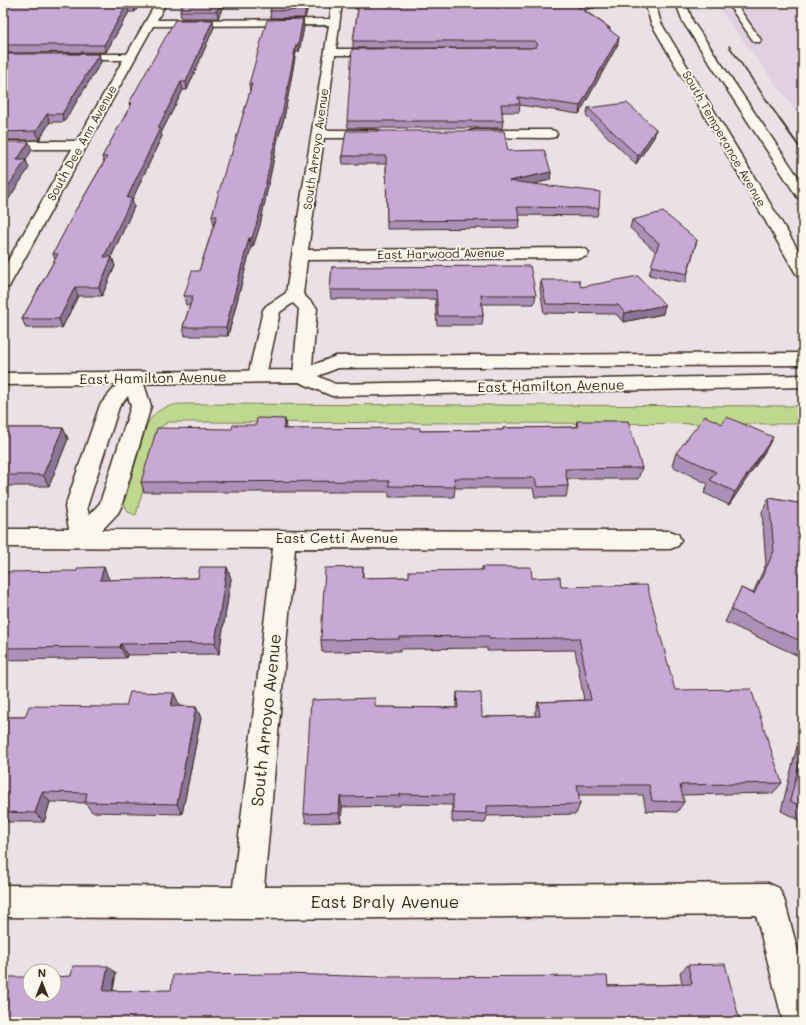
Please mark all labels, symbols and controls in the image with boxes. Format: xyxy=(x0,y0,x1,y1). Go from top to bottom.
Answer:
street label: South Temperance Avenue xyxy=(679,67,771,210)
street label: South Dee Ann Avenue xyxy=(43,82,120,203)
street label: South Arroyo Avenue xyxy=(299,87,331,211)
street label: East Harwood Avenue xyxy=(377,244,505,262)
street label: East Hamilton Avenue xyxy=(79,367,227,388)
street label: East Hamilton Avenue xyxy=(477,375,625,396)
street label: East Cetti Avenue xyxy=(276,528,398,547)
street label: South Arroyo Avenue xyxy=(245,632,285,807)
street label: East Braly Avenue xyxy=(311,890,459,912)
north arrow xyxy=(22,963,62,1003)
text: N xyxy=(38,965,46,980)

